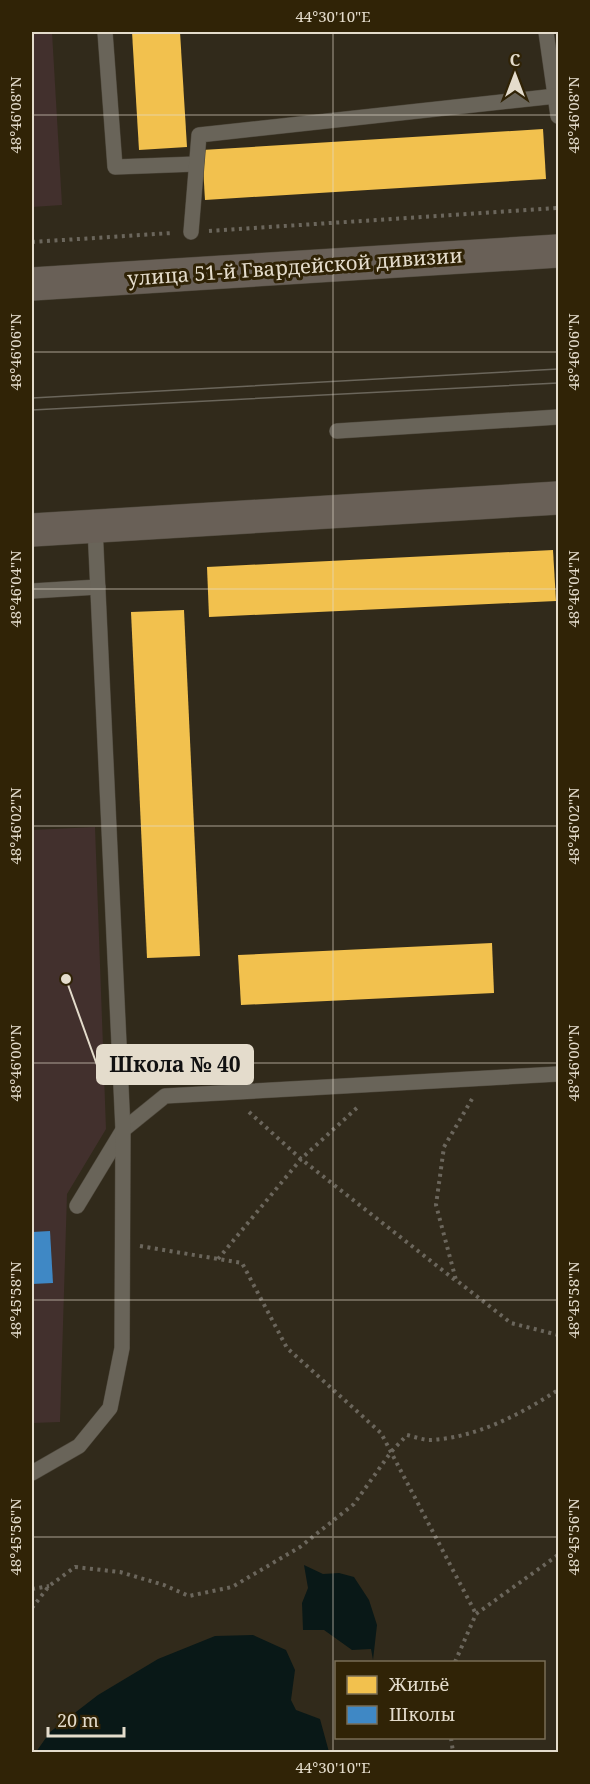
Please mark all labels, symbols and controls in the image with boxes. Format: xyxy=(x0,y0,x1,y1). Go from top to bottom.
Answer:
text: 44°30'10"E xyxy=(295,6,371,26)
north arrow xyxy=(485,45,545,105)
text: С xyxy=(510,49,520,71)
text: 48°46'08"N xyxy=(5,76,25,154)
text: 48°46'08"N xyxy=(563,76,583,154)
street label: улица 51-й Гвардейской дивизии xyxy=(126,241,464,292)
text: 48°46'06"N xyxy=(5,313,25,391)
text: 48°46'06"N xyxy=(563,313,583,391)
text: 48°46'04"N xyxy=(5,550,25,628)
text: 48°46'04"N xyxy=(563,550,583,628)
text: 48°46'02"N xyxy=(5,787,25,865)
text: 48°46'02"N xyxy=(563,787,583,865)
text: 48°46'00"N xyxy=(5,1024,25,1102)
text: 48°46'00"N xyxy=(563,1024,583,1102)
callout: Школа № 40 xyxy=(97,1045,253,1084)
text: Школа № 40 xyxy=(109,1050,241,1078)
text: 48°45'58"N xyxy=(5,1261,25,1339)
text: 48°45'58"N xyxy=(563,1261,583,1339)
text: 48°45'56"N xyxy=(5,1498,25,1576)
text: 48°45'56"N xyxy=(563,1498,583,1576)
legend xyxy=(335,1661,545,1739)
text: Жильё xyxy=(388,1672,449,1696)
scale bar xyxy=(48,1700,124,1738)
text: Школы xyxy=(389,1702,455,1726)
text: 20 m xyxy=(57,1708,99,1732)
text: 44°30'10"E xyxy=(295,1757,371,1777)

